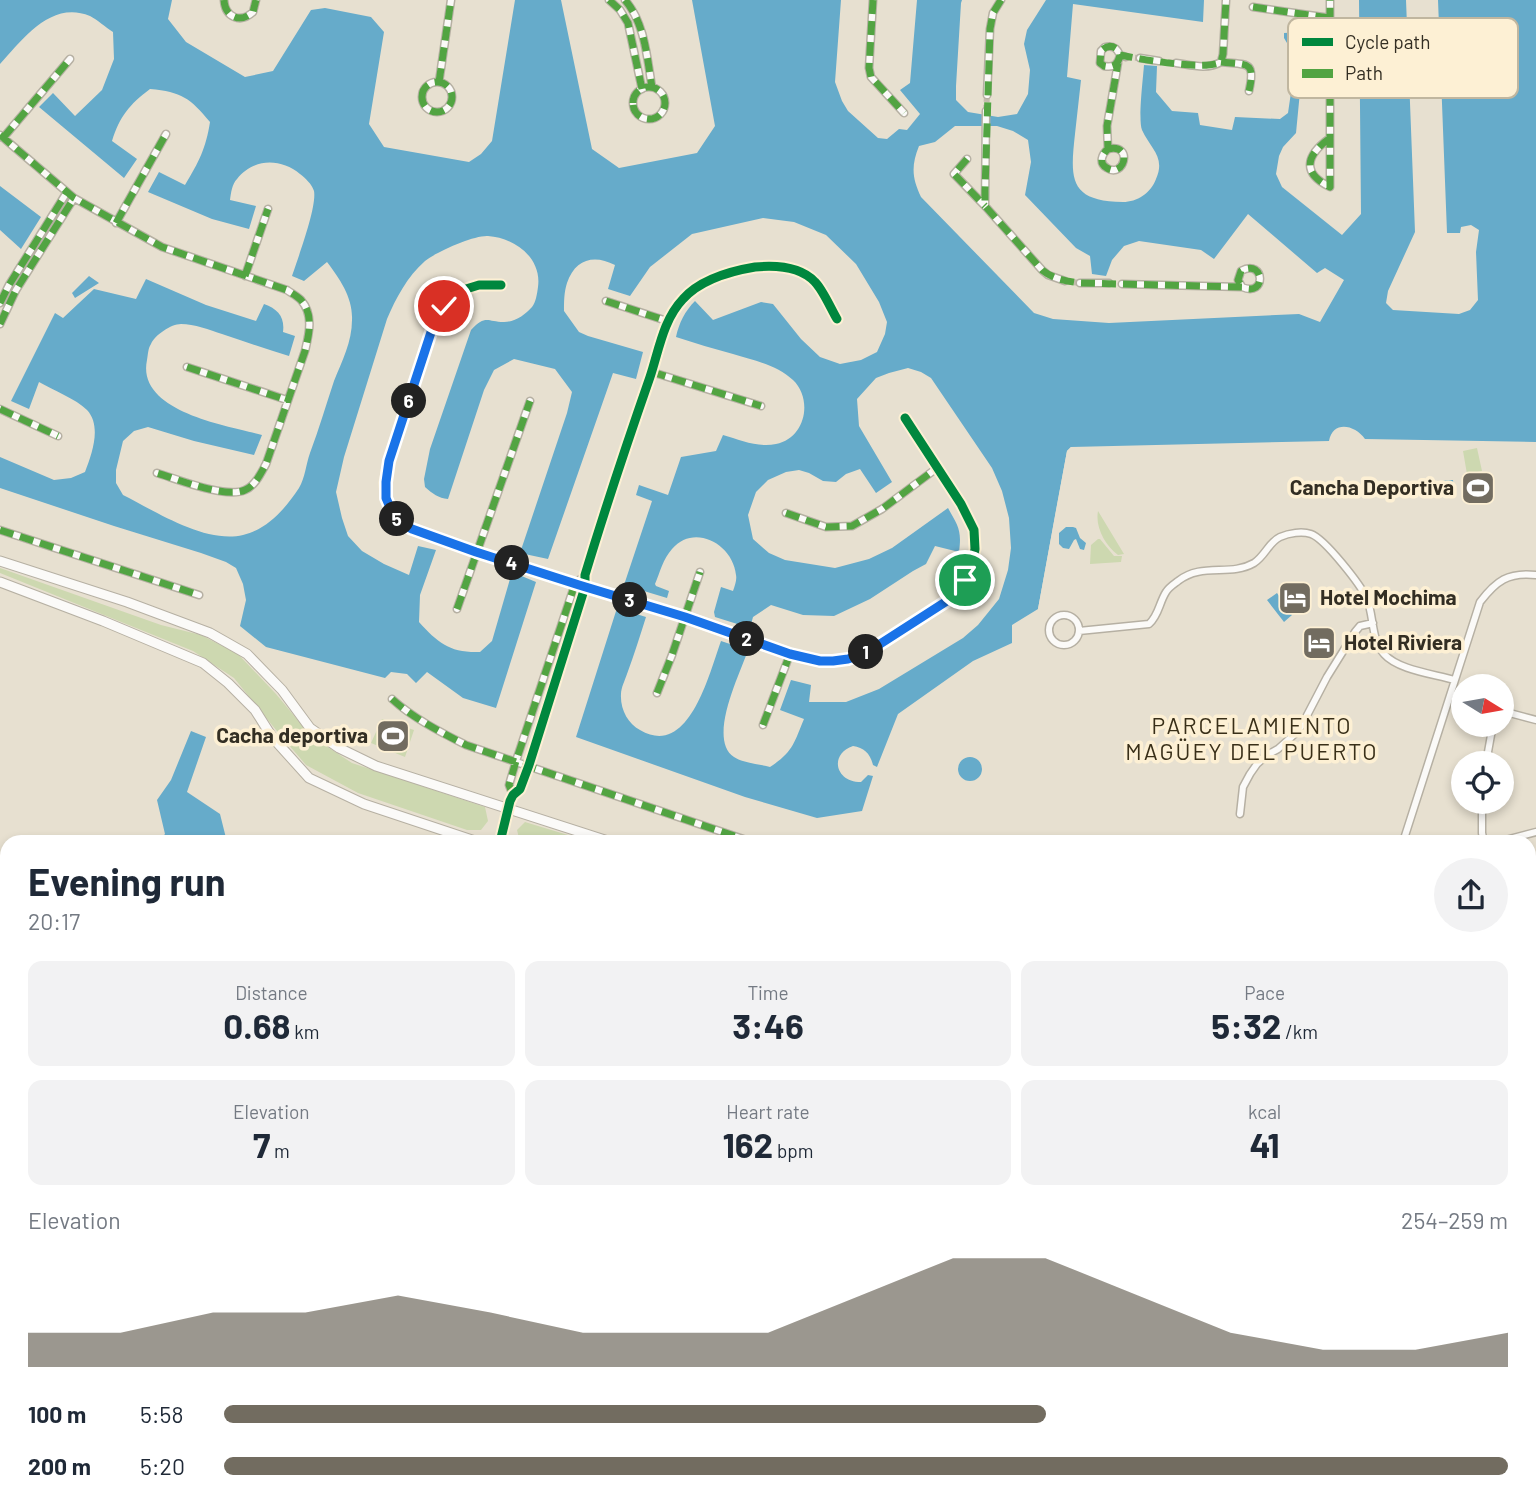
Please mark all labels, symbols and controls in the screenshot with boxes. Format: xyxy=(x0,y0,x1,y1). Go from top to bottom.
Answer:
legend xyxy=(1288,18,1518,98)
text: Cycle path xyxy=(1345,30,1430,53)
text: Path xyxy=(1345,61,1383,84)
pin xyxy=(414,276,474,336)
icon: check xyxy=(425,287,463,325)
pin: 6 xyxy=(392,384,426,418)
text: 6 xyxy=(403,389,414,412)
sports icon: Cancha Deportiva xyxy=(1459,469,1497,507)
place label: Cancha Deportiva xyxy=(1290,474,1454,499)
pin: 5 xyxy=(380,502,414,536)
text: 5 xyxy=(391,507,402,530)
pin: 4 xyxy=(494,546,530,580)
pin xyxy=(935,550,995,610)
text: 4 xyxy=(506,551,517,574)
icon: arrive xyxy=(946,561,984,599)
hotel icon: Hotel Mochima xyxy=(1276,579,1314,617)
pin: 3 xyxy=(612,582,648,618)
place label: Hotel Mochima xyxy=(1320,584,1457,609)
text: 3 xyxy=(624,588,635,611)
pin: 2 xyxy=(730,622,764,656)
hotel icon: Hotel Riviera xyxy=(1300,624,1338,662)
text: 2 xyxy=(741,627,752,650)
place label: Hotel Riviera xyxy=(1344,629,1462,654)
pin: 1 xyxy=(848,634,884,670)
text: 1 xyxy=(862,640,869,663)
north arrow xyxy=(1451,674,1514,737)
map controls xyxy=(1451,674,1514,814)
district label: PARCELAMIENTO MAGÜEY DEL PUERTO xyxy=(1125,711,1379,765)
sports icon: Cacha deportiva xyxy=(374,717,412,755)
place label: Cacha deportiva xyxy=(216,722,368,747)
button: locate xyxy=(1451,751,1514,814)
text: Evening run xyxy=(28,858,226,904)
button: share xyxy=(1434,858,1508,932)
text: 20:17 xyxy=(28,907,80,935)
text: Distance xyxy=(235,981,308,1004)
text: Time xyxy=(747,981,789,1004)
text: Pace xyxy=(1244,981,1285,1004)
text: 0.68 xyxy=(223,1004,290,1046)
text: 3:46 xyxy=(732,1004,804,1046)
text: 5:32 xyxy=(1211,1004,1281,1046)
text: km xyxy=(290,1020,319,1043)
text: /km xyxy=(1281,1020,1318,1043)
text: Elevation xyxy=(233,1100,310,1123)
text: Heart rate xyxy=(726,1100,810,1123)
text: kcal xyxy=(1248,1100,1281,1123)
text: 7 xyxy=(253,1123,270,1165)
text: 162 xyxy=(722,1123,773,1165)
text: 41 xyxy=(1250,1123,1280,1165)
text: m xyxy=(270,1139,290,1162)
text: bpm xyxy=(773,1139,814,1162)
text: Elevation xyxy=(28,1206,121,1234)
text: 254–259 m xyxy=(1401,1206,1508,1234)
text: 100 m xyxy=(28,1400,86,1428)
text: 5:58 xyxy=(140,1400,183,1428)
text: 200 m xyxy=(28,1452,91,1480)
text: 5:20 xyxy=(140,1452,185,1480)

